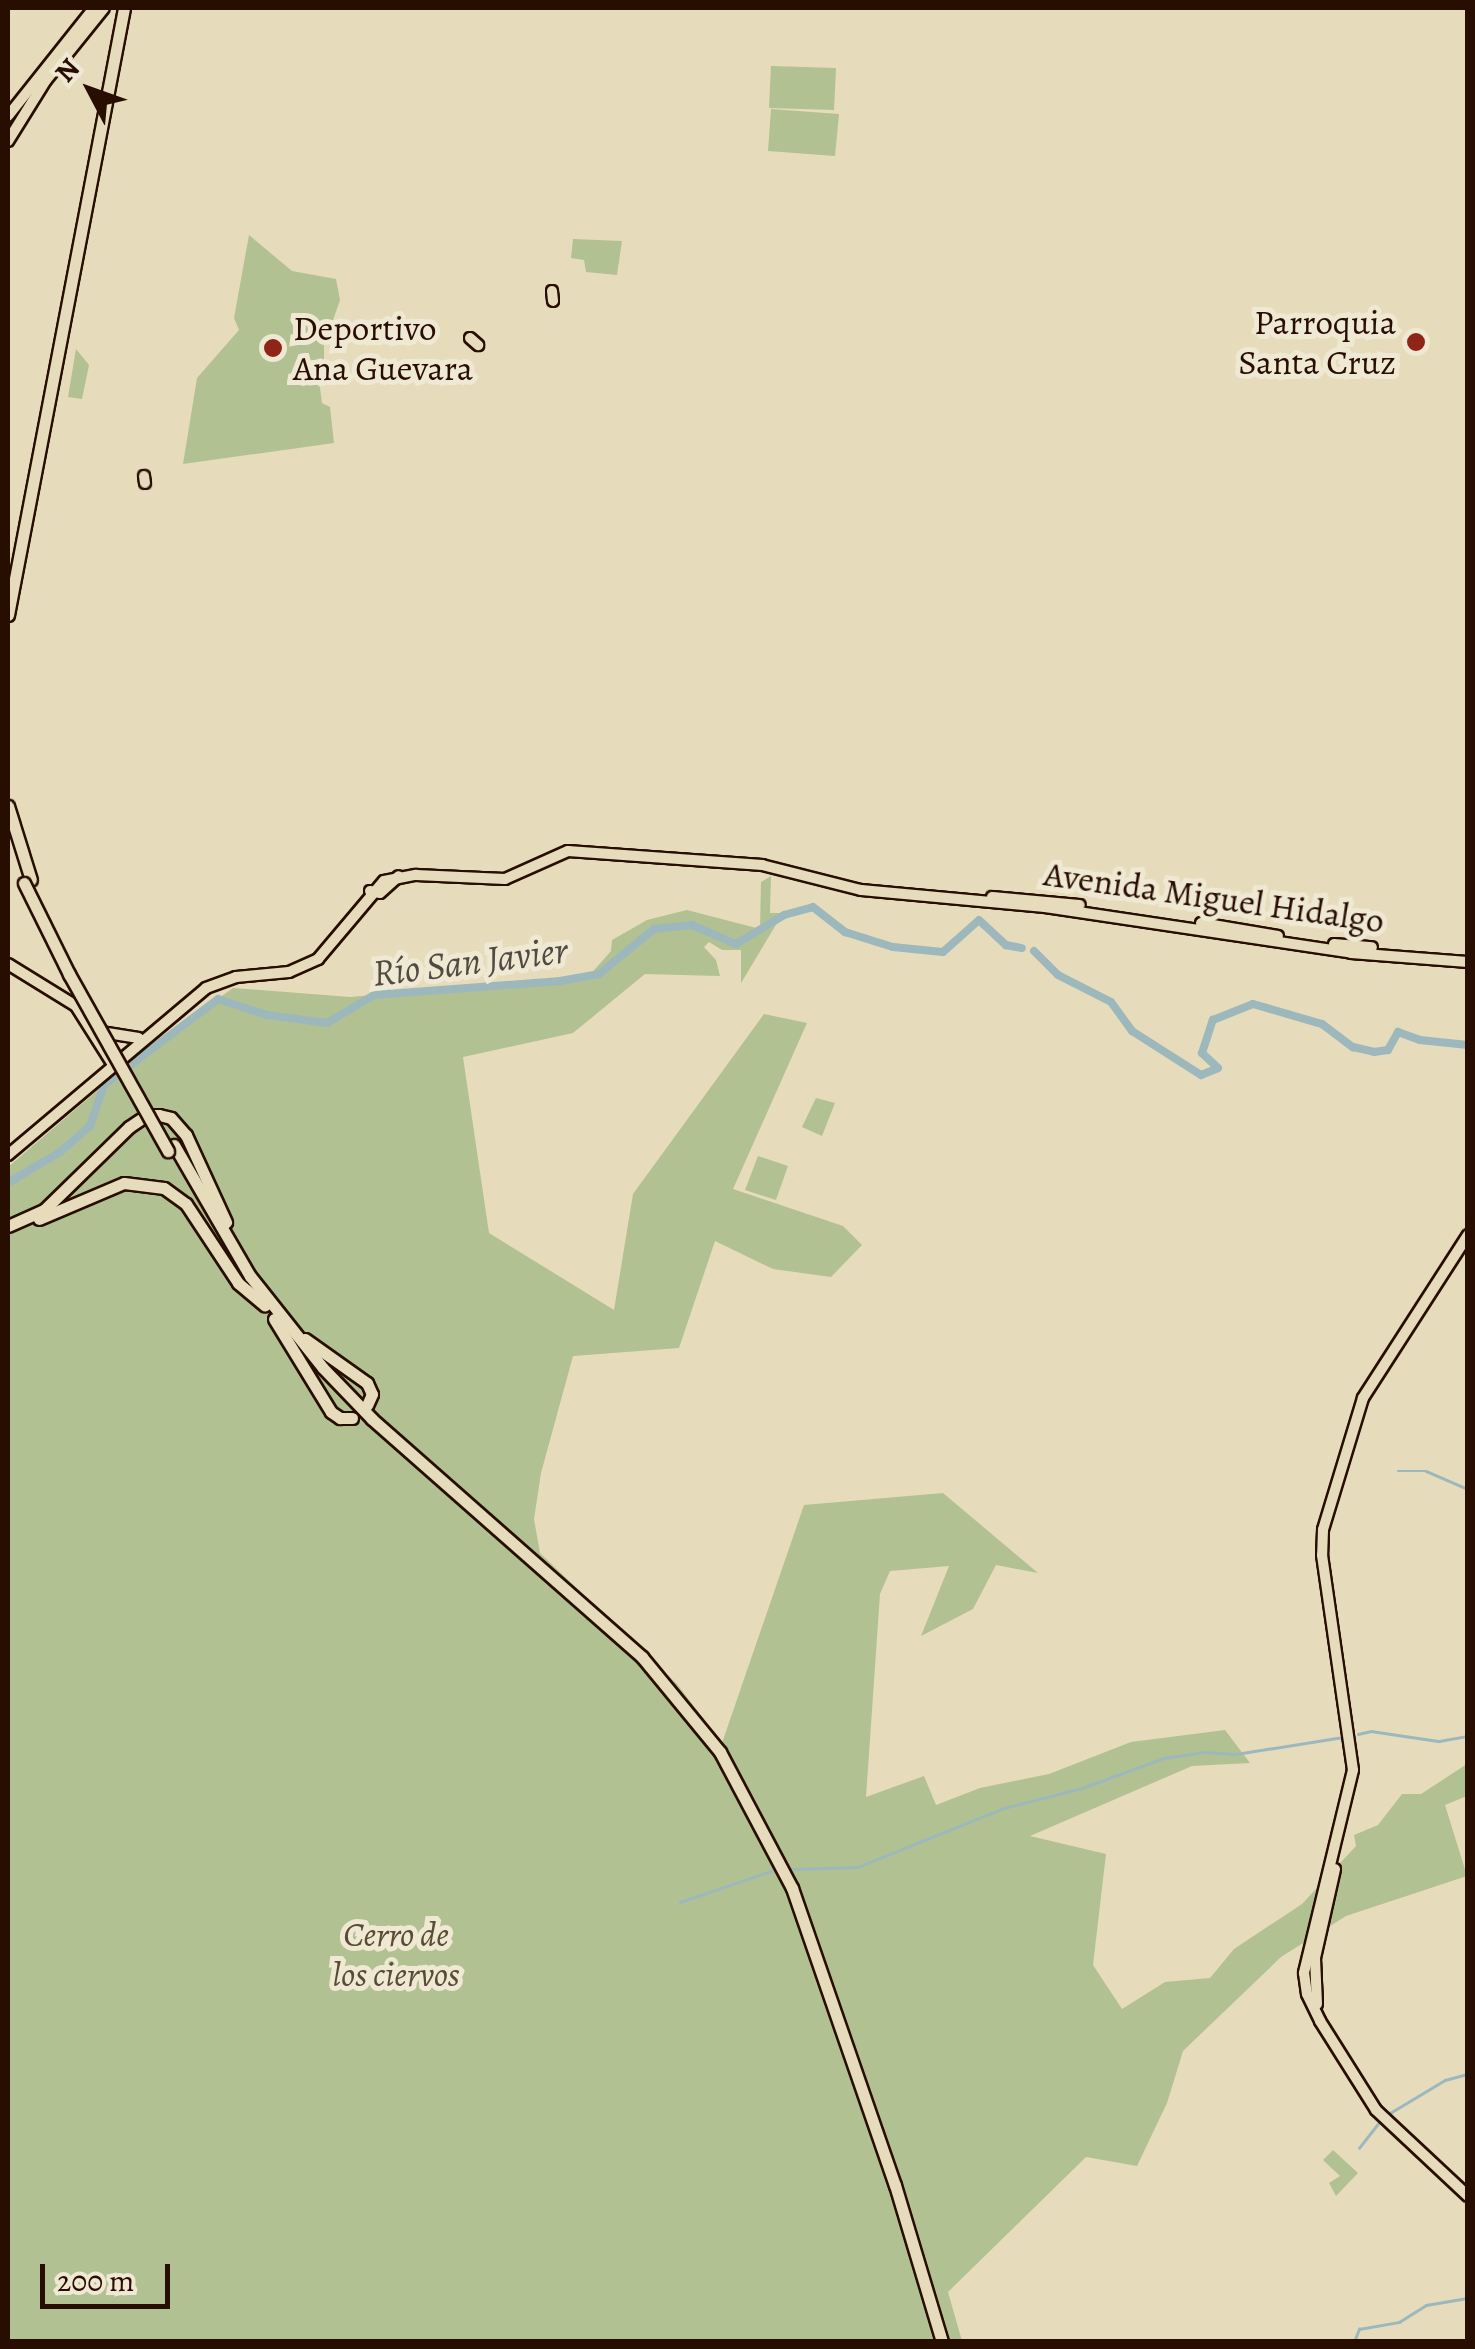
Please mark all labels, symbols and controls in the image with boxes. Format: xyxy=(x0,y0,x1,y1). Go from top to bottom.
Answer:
north arrow xyxy=(40,40,140,140)
text: N xyxy=(46,50,88,90)
place label: Parroquia Santa Cruz xyxy=(1238,301,1396,383)
place label: Deportivo Ana Guevara xyxy=(293,307,473,389)
marker: Parroquia Santa Cruz xyxy=(1405,331,1427,353)
marker: Deportivo Ana Guevara xyxy=(262,337,284,359)
street label: Avenida Miguel Hidalgo xyxy=(1041,852,1387,942)
water label: Río San Javier xyxy=(370,927,570,997)
park label: Cerro de los ciervos xyxy=(332,1913,460,1995)
scale bar xyxy=(45,2244,175,2306)
text: 200 m xyxy=(57,2261,134,2301)

